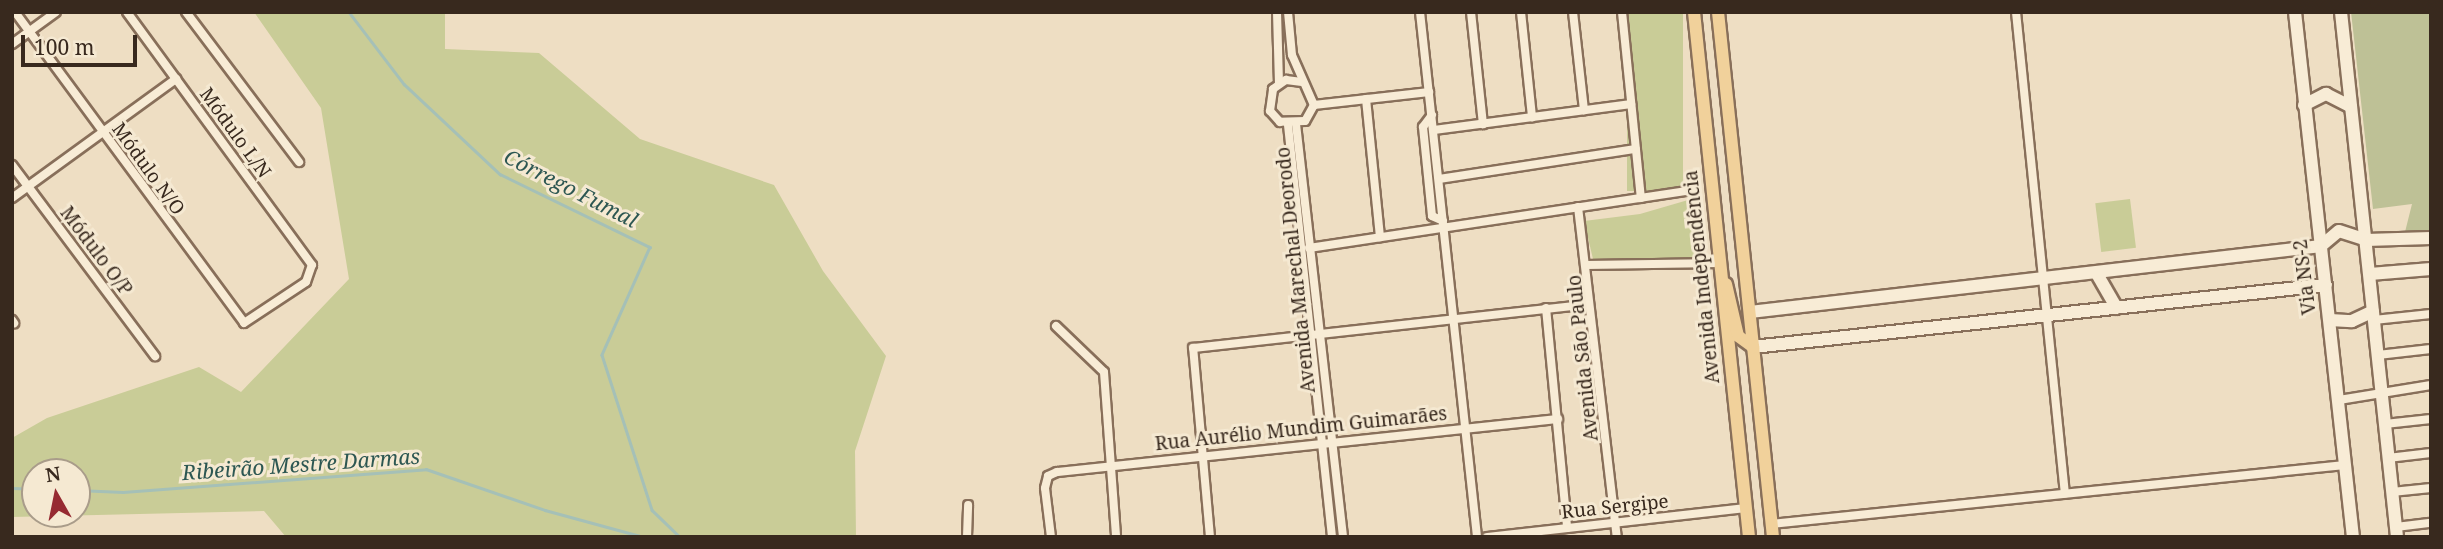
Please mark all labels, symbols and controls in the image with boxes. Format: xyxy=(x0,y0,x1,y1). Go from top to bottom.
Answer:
scale bar xyxy=(24,21,140,65)
text: 100 m xyxy=(34,33,95,61)
street label: Módulo L/N xyxy=(195,83,275,183)
street label: Módulo N/O xyxy=(107,118,189,220)
water label: Córrego Fumal xyxy=(500,144,642,232)
street label: Avenida Marechal Deorodo xyxy=(1272,146,1320,394)
street label: Avenida Independência xyxy=(1679,169,1725,385)
street label: Módulo O/P xyxy=(55,202,137,300)
street label: Via NS-2 xyxy=(2289,238,2321,316)
street label: Avenida São Paulo xyxy=(1563,274,1603,442)
street label: Rua Aurélio Mundim Guimarães xyxy=(1154,402,1448,456)
water label: Ribeirão Mestre Darmas xyxy=(181,443,421,485)
north arrow xyxy=(21,458,91,528)
text: N xyxy=(44,460,62,488)
street label: Rua Sergipe xyxy=(1560,490,1670,524)

